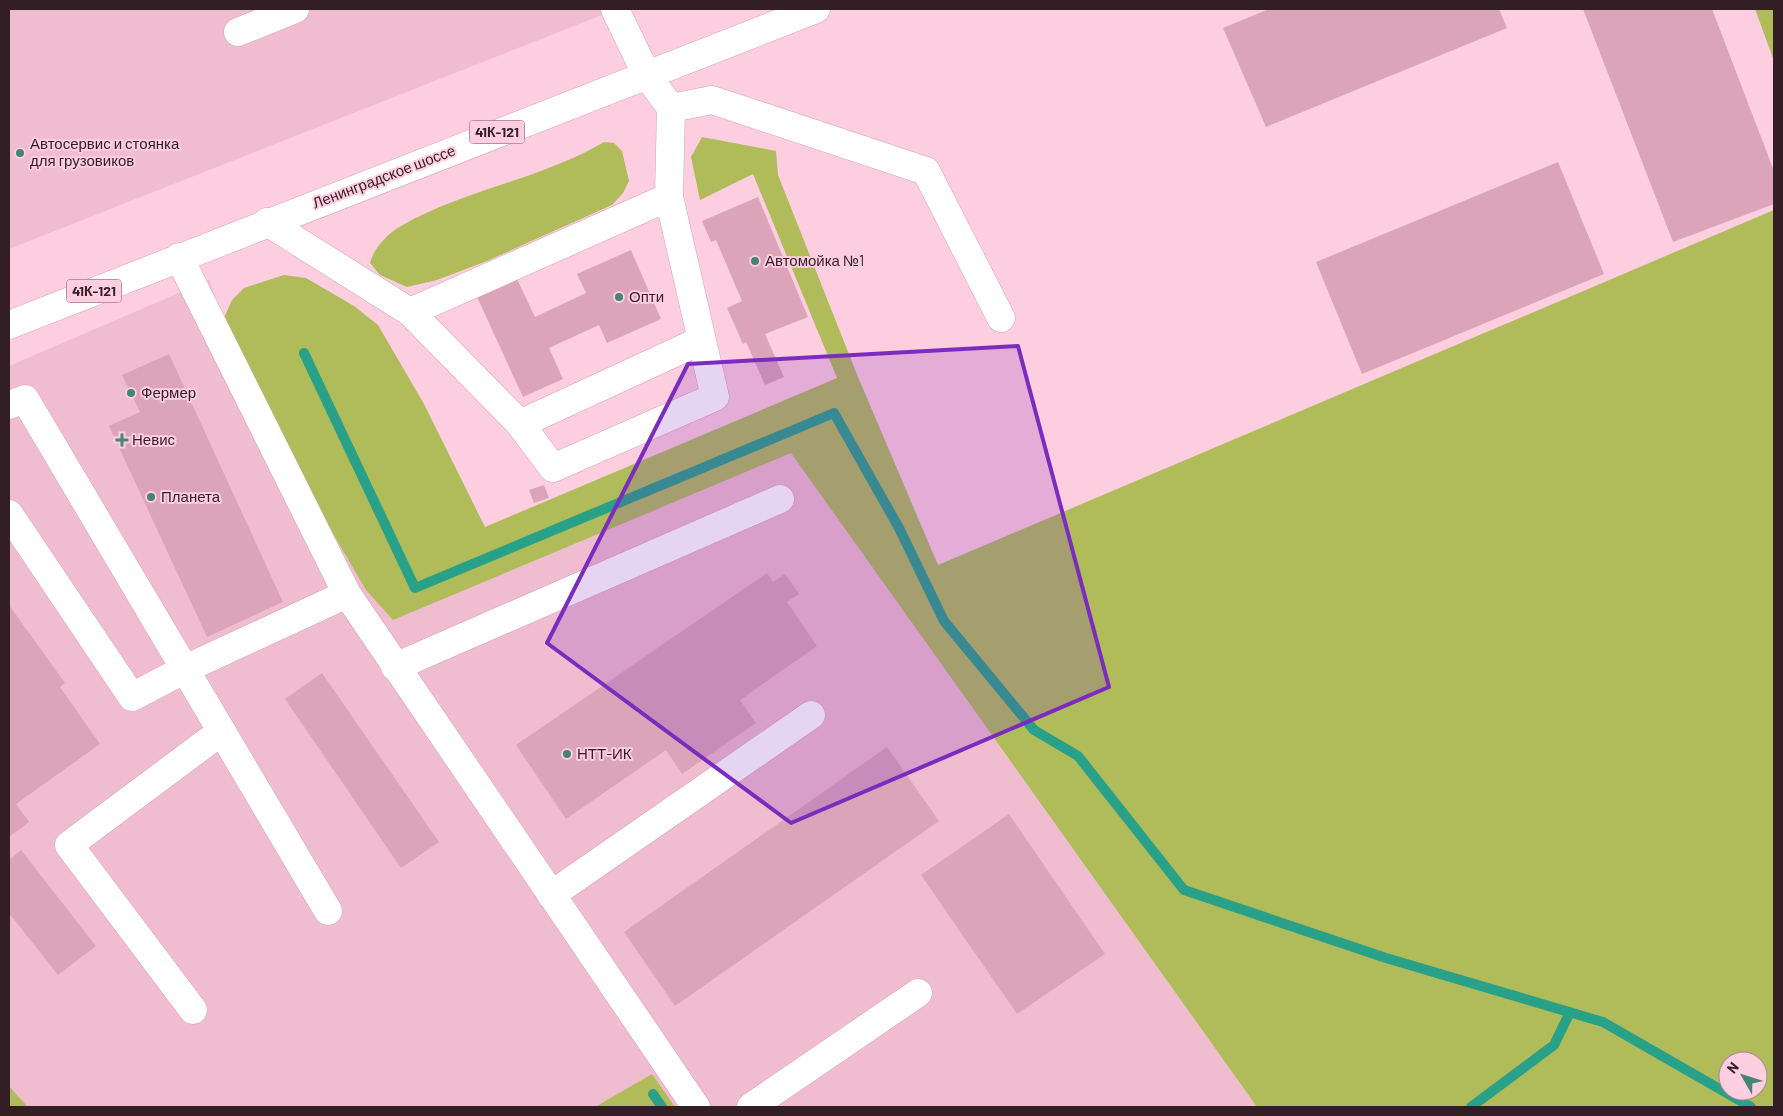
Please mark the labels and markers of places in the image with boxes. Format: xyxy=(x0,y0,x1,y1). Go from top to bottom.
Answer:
place label: Автосервис и стоянка для грузовиков xyxy=(30,134,180,169)
marker: Автосервис и стоянка для грузовиков xyxy=(14,147,26,159)
place label: Автомойка №1 xyxy=(765,251,864,269)
marker: Автомойка №1 xyxy=(749,255,761,267)
place label: Опти xyxy=(629,287,664,305)
marker: Опти xyxy=(613,291,625,303)
place label: Фермер xyxy=(141,383,196,401)
marker: Фермер xyxy=(125,387,137,399)
place label: Невис xyxy=(132,430,176,448)
marker: Невис xyxy=(116,434,128,446)
place label: Планета xyxy=(161,487,221,505)
marker: Планета xyxy=(145,491,157,503)
place label: НТТ-ИК xyxy=(577,744,632,762)
marker: НТТ-ИК xyxy=(561,748,573,760)

